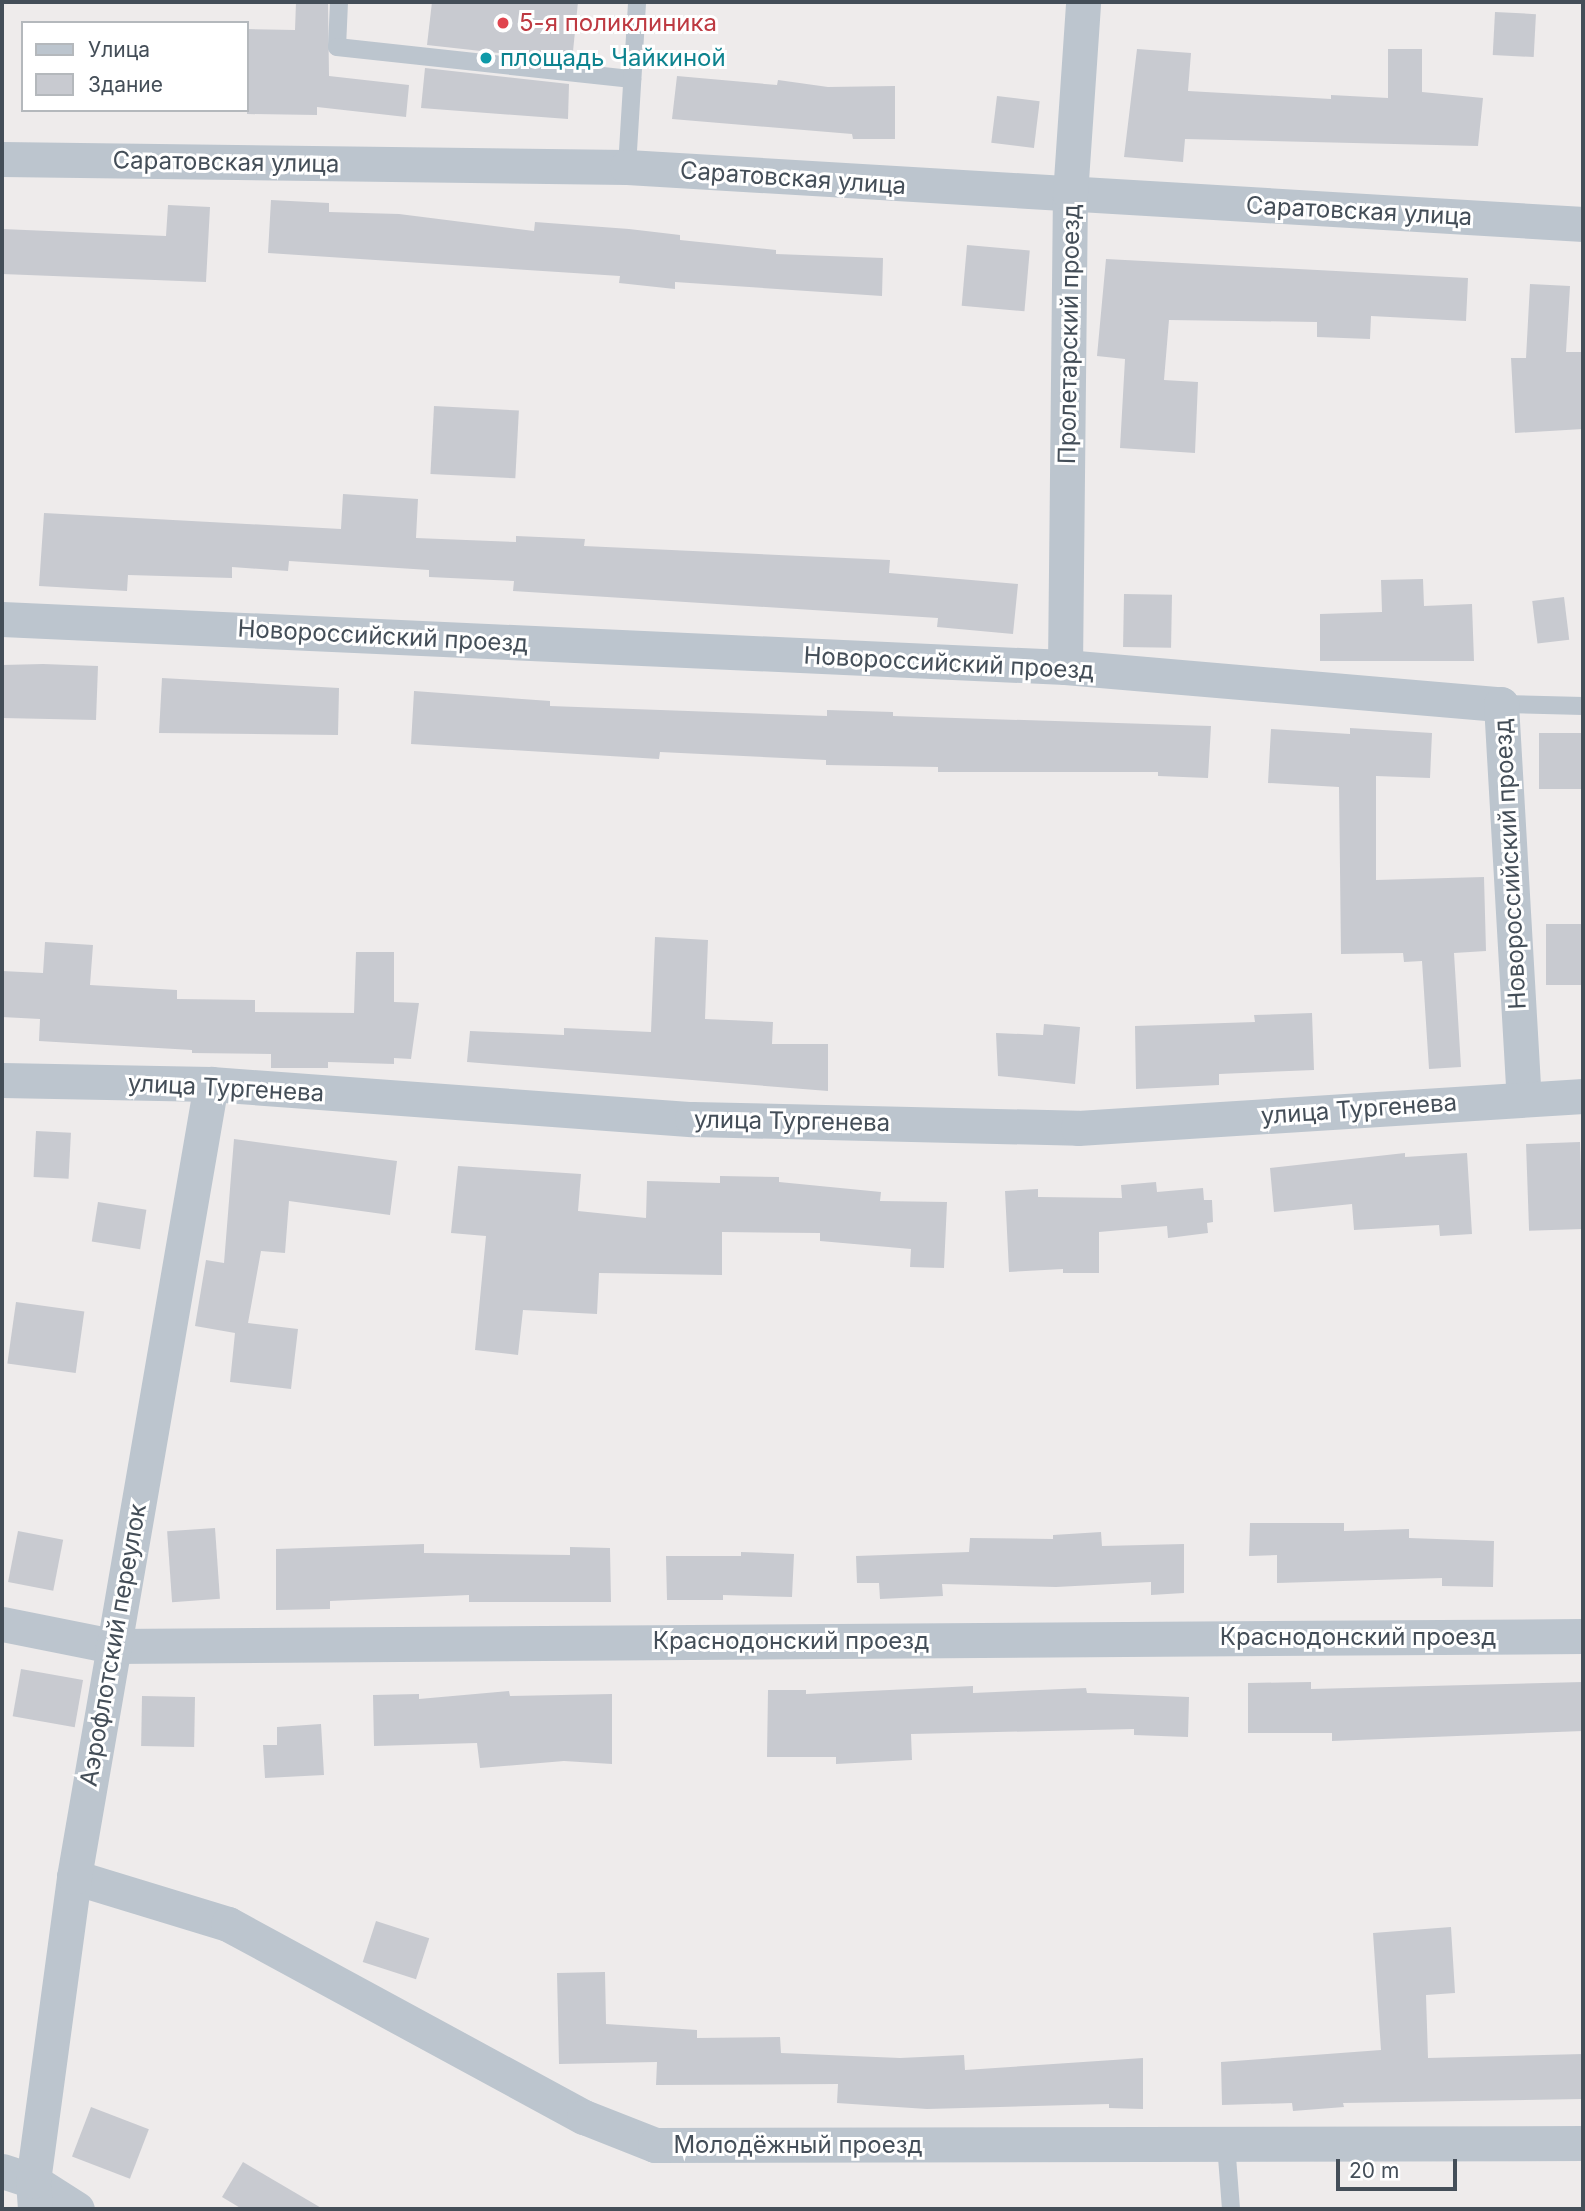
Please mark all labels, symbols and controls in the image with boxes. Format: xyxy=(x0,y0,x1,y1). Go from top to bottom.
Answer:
place label: 5-я поликлиника xyxy=(519,9,717,37)
marker: 5-я поликлиника xyxy=(493,13,513,33)
legend xyxy=(21,21,248,112)
text: Улица xyxy=(88,37,150,62)
place label: площадь Чайкиной xyxy=(500,44,726,72)
marker: площадь Чайкиной xyxy=(478,50,494,66)
text: Здание xyxy=(88,72,163,97)
street label: Саратовская улица xyxy=(112,146,340,178)
street label: Саратовская улица xyxy=(679,156,907,200)
street label: Саратовская улица xyxy=(1245,191,1473,231)
street label: Пролетарский проезд xyxy=(1052,204,1086,464)
street label: Новороссийский проезд xyxy=(237,614,529,658)
street label: Новороссийский проезд xyxy=(803,641,1095,685)
street label: Новороссийский проезд xyxy=(1488,718,1532,1010)
street label: улица Тургенева xyxy=(127,1068,325,1108)
street label: улица Тургенева xyxy=(1260,1088,1458,1130)
street label: улица Тургенева xyxy=(694,1105,890,1137)
street label: Аэрофлотский переулок xyxy=(74,1501,152,1789)
street label: Краснодонский проезд xyxy=(1220,1623,1496,1651)
street label: Краснодонский проезд xyxy=(653,1627,929,1655)
street label: Молодёжный проезд xyxy=(673,2131,923,2159)
scale bar xyxy=(1340,2144,1461,2188)
text: 20 m xyxy=(1349,2158,1399,2183)

